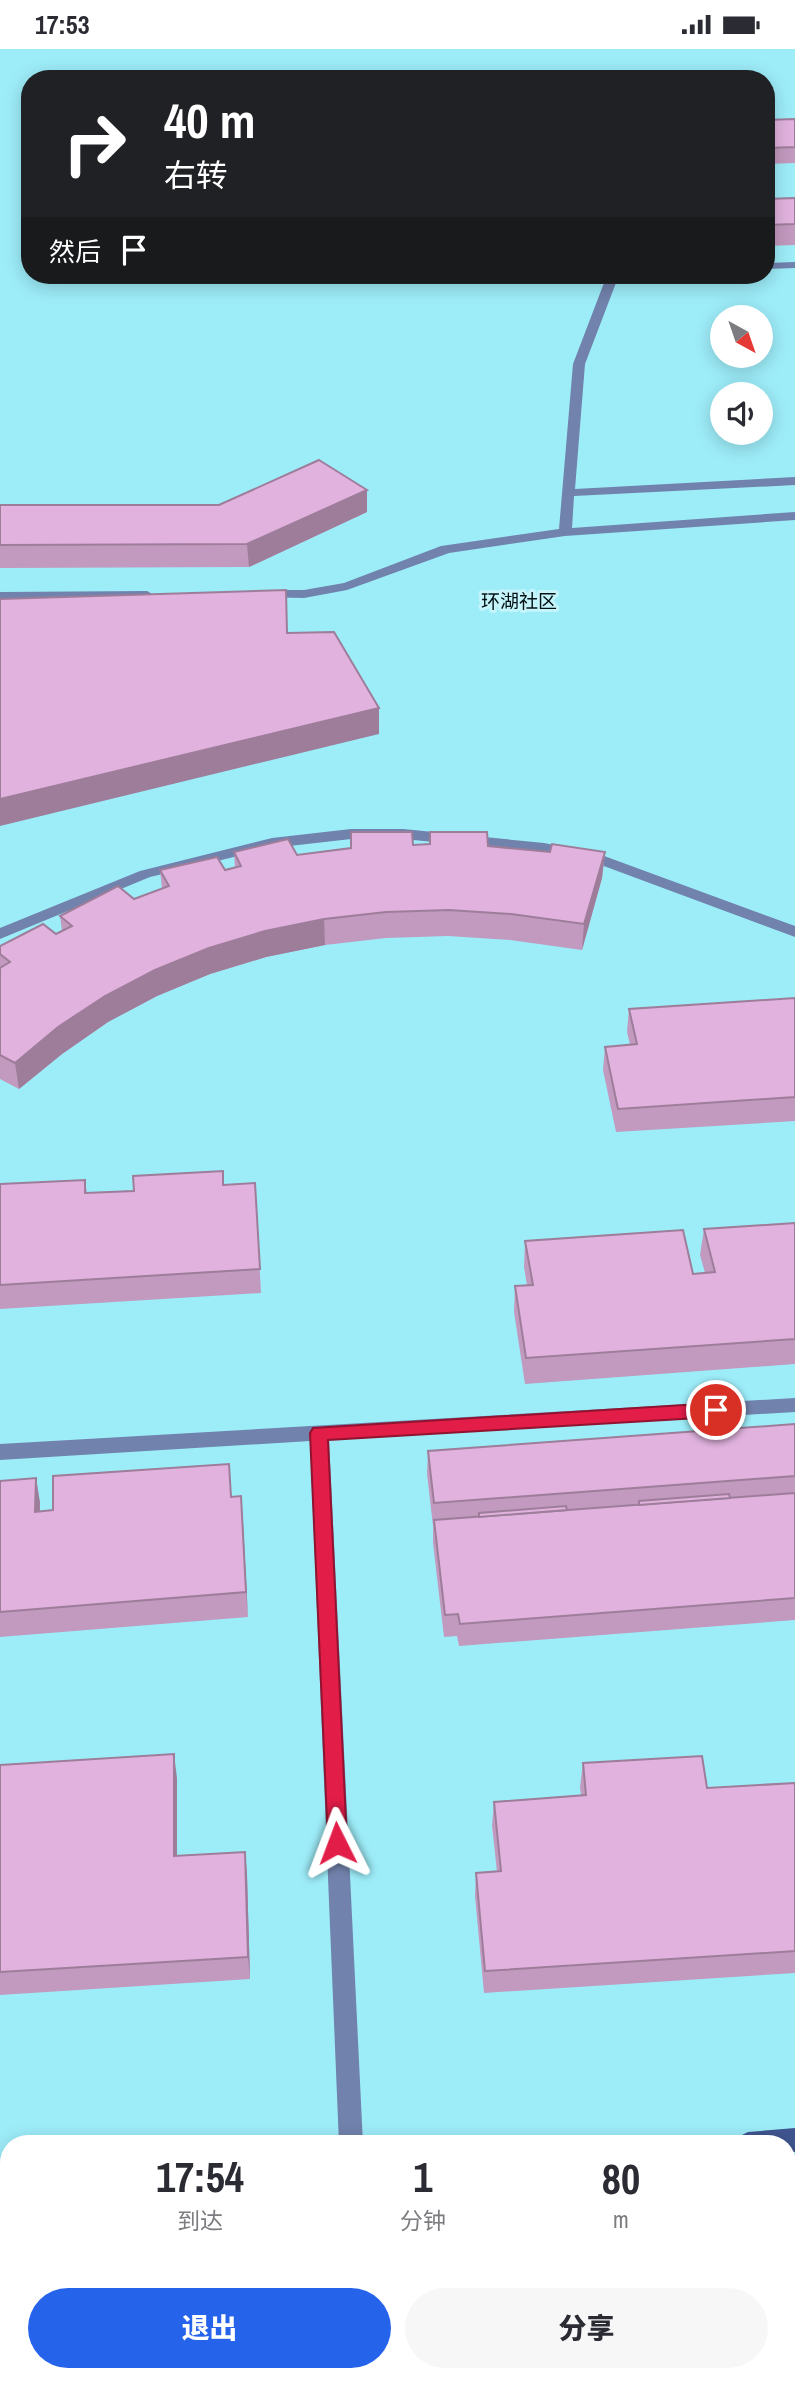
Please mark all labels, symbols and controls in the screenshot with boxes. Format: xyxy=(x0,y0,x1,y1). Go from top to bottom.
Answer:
text: 17:53 xyxy=(35,7,90,42)
text: 40 m xyxy=(164,87,256,153)
icon: right xyxy=(49,98,140,189)
text: 右转 xyxy=(164,154,228,197)
icon: arrive xyxy=(115,231,153,269)
text: 然后 xyxy=(49,234,101,269)
north arrow xyxy=(710,305,774,367)
map controls xyxy=(710,305,773,445)
button: sound xyxy=(710,382,773,445)
district label: 环湖社区 xyxy=(481,588,557,614)
pin xyxy=(686,1380,746,1440)
icon: arrive xyxy=(697,1391,735,1429)
position arrow xyxy=(300,1806,374,1880)
text: 17:54 xyxy=(156,2149,244,2205)
text: 1 xyxy=(413,2149,432,2205)
text: 80 xyxy=(602,2151,640,2207)
text: m xyxy=(613,2204,629,2235)
text: 到达 xyxy=(177,2205,223,2236)
text: 分钟 xyxy=(400,2205,446,2236)
button: 退出 xyxy=(28,2288,391,2368)
button: 分享 xyxy=(405,2288,768,2368)

